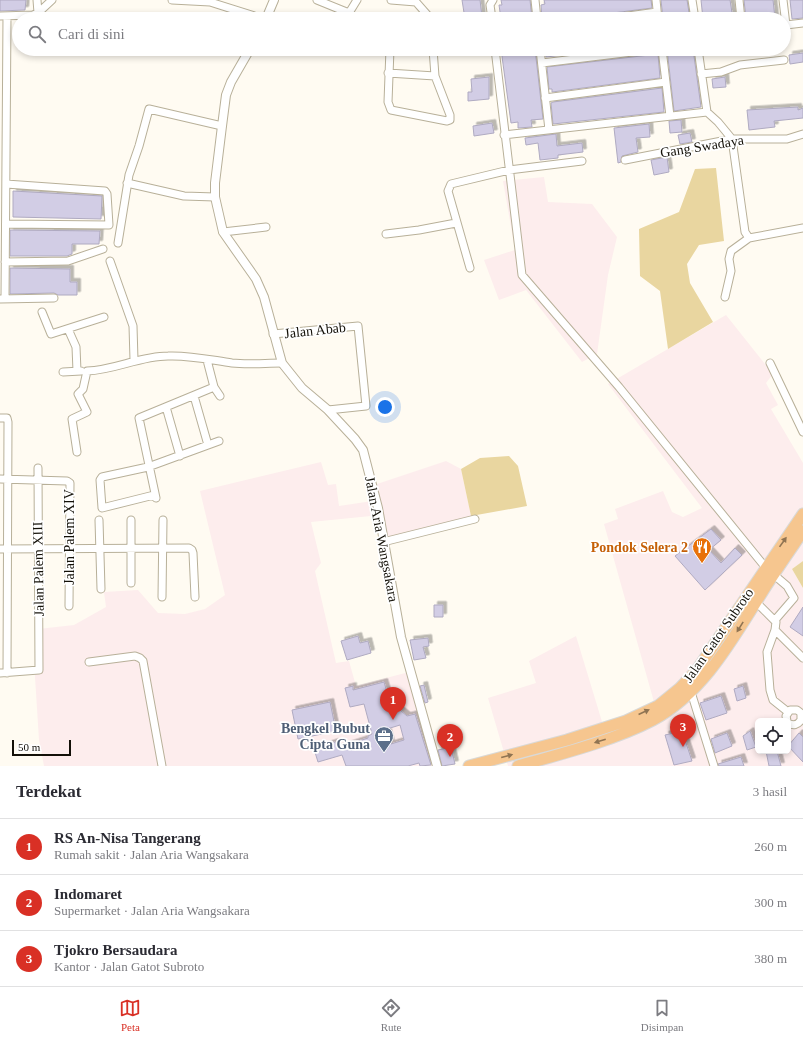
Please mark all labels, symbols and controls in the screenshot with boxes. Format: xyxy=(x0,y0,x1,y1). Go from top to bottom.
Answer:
search box xyxy=(12,12,791,56)
icon: search xyxy=(26,23,48,45)
text: Cari di sini xyxy=(58,26,125,42)
street label: Gang Swadaya xyxy=(659,132,746,161)
street label: Jalan Abab xyxy=(284,320,347,341)
your location xyxy=(375,397,395,417)
street label: Jalan Aria Wangsakara xyxy=(362,475,401,604)
street label: Jalan Palem XIV xyxy=(62,489,77,585)
street label: Jalan Palem XIII xyxy=(30,521,47,617)
restaurant icon: Pondok Selera 2 xyxy=(691,536,713,564)
one-way arrow xyxy=(779,537,787,548)
place label: Pondok Selera 2 xyxy=(591,540,688,555)
street label: Jalan Gatot Subroto xyxy=(680,585,756,685)
one-way arrow xyxy=(736,622,744,632)
pin: 1 xyxy=(380,687,406,720)
one-way arrow xyxy=(638,709,650,715)
pin: 3 xyxy=(670,714,696,747)
map controls xyxy=(755,718,791,754)
button: locate xyxy=(755,718,791,754)
place label: Bengkel Bubut Cipta Guna xyxy=(281,721,370,752)
pin: 2 xyxy=(437,724,463,757)
office icon: Bengkel Bubut Cipta Guna xyxy=(373,725,395,753)
scale bar xyxy=(12,738,71,757)
one-way arrow xyxy=(594,738,606,744)
text: 50 m xyxy=(18,741,40,753)
one-way arrow xyxy=(501,753,513,759)
text: Terdekat xyxy=(16,782,82,801)
text: 3 hasil xyxy=(753,784,787,799)
text: RS An-Nisa Tangerang xyxy=(54,830,201,846)
text: 1 xyxy=(26,839,32,854)
text: 260 m xyxy=(754,839,787,854)
text: Rumah sakit · Jalan Aria Wangsakara xyxy=(54,847,249,862)
text: Indomaret xyxy=(54,886,122,902)
text: 2 xyxy=(26,895,32,910)
text: 300 m xyxy=(754,895,787,910)
text: Supermarket · Jalan Aria Wangsakara xyxy=(54,903,250,918)
text: Tjokro Bersaudara xyxy=(54,942,177,958)
text: 3 xyxy=(26,951,32,966)
text: 380 m xyxy=(754,951,787,966)
text: Kantor · Jalan Gatot Subroto xyxy=(54,959,204,974)
tab: Peta xyxy=(119,997,141,1033)
tab: Rute xyxy=(380,997,402,1033)
tab: Disimpan xyxy=(641,997,684,1033)

